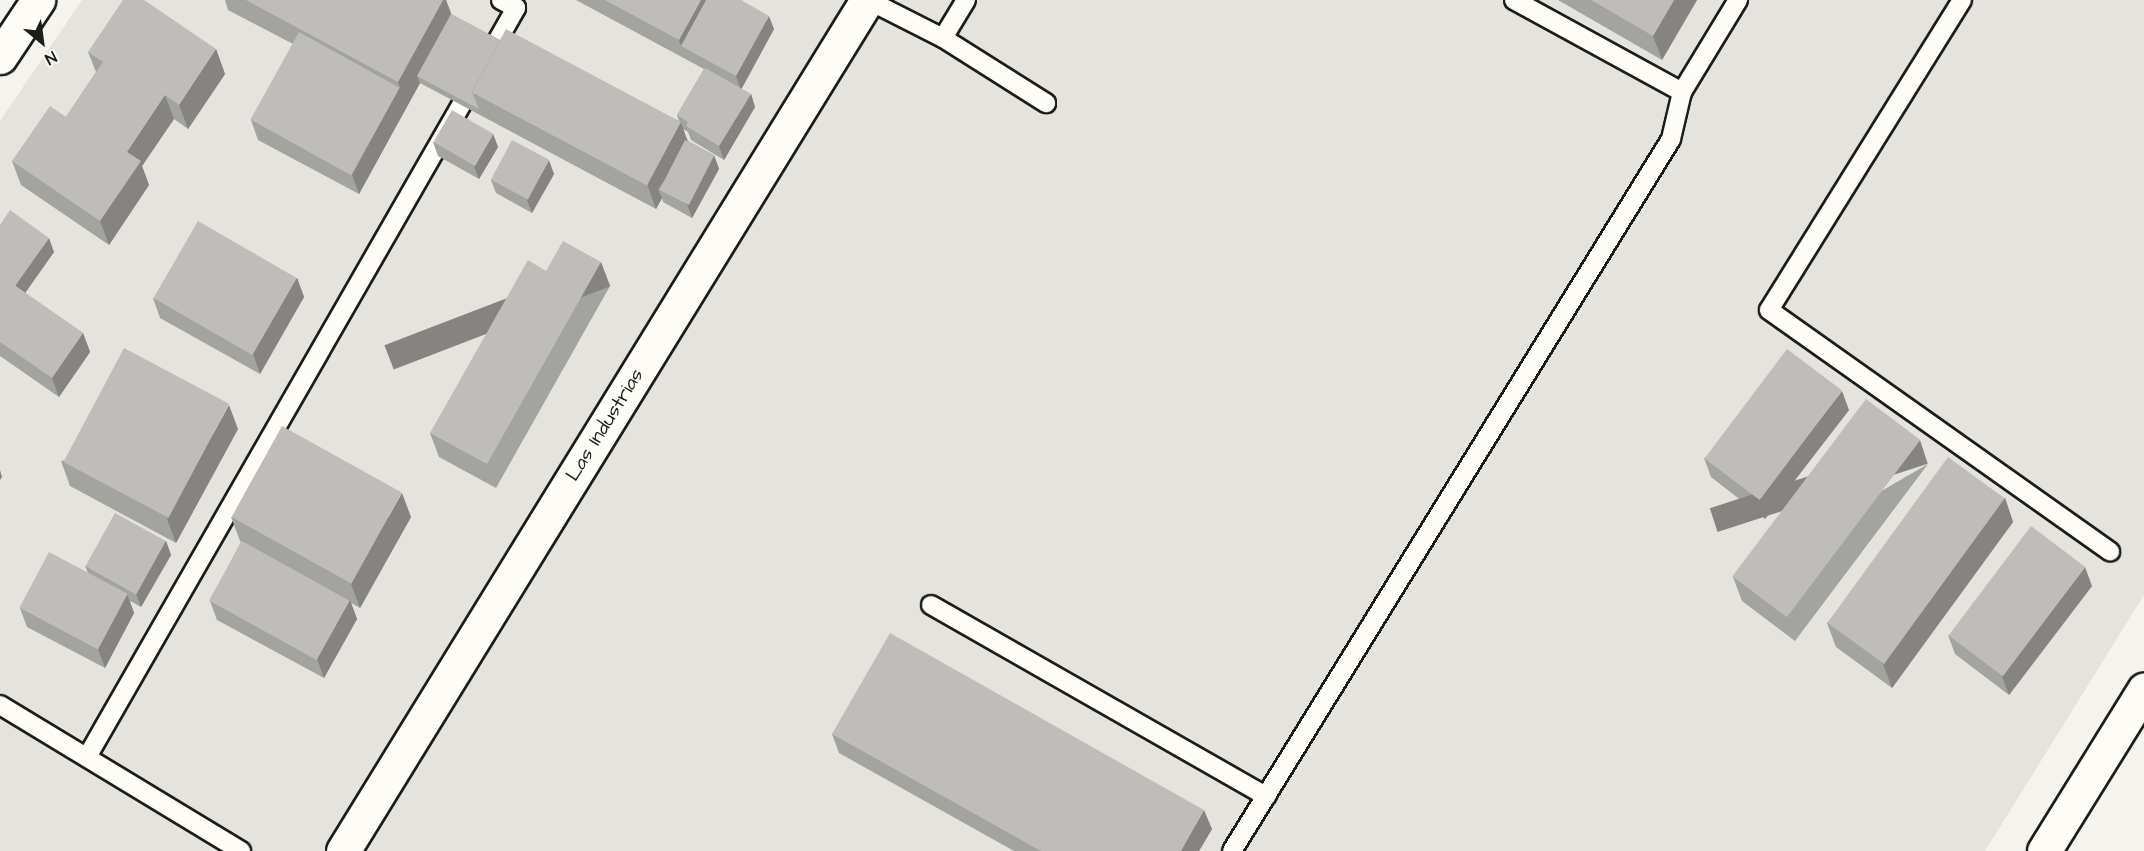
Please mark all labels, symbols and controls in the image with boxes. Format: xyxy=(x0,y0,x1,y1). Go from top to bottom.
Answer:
north arrow xyxy=(12,12,72,72)
text: N xyxy=(41,46,60,70)
street label: Las Industrias xyxy=(561,364,649,486)

